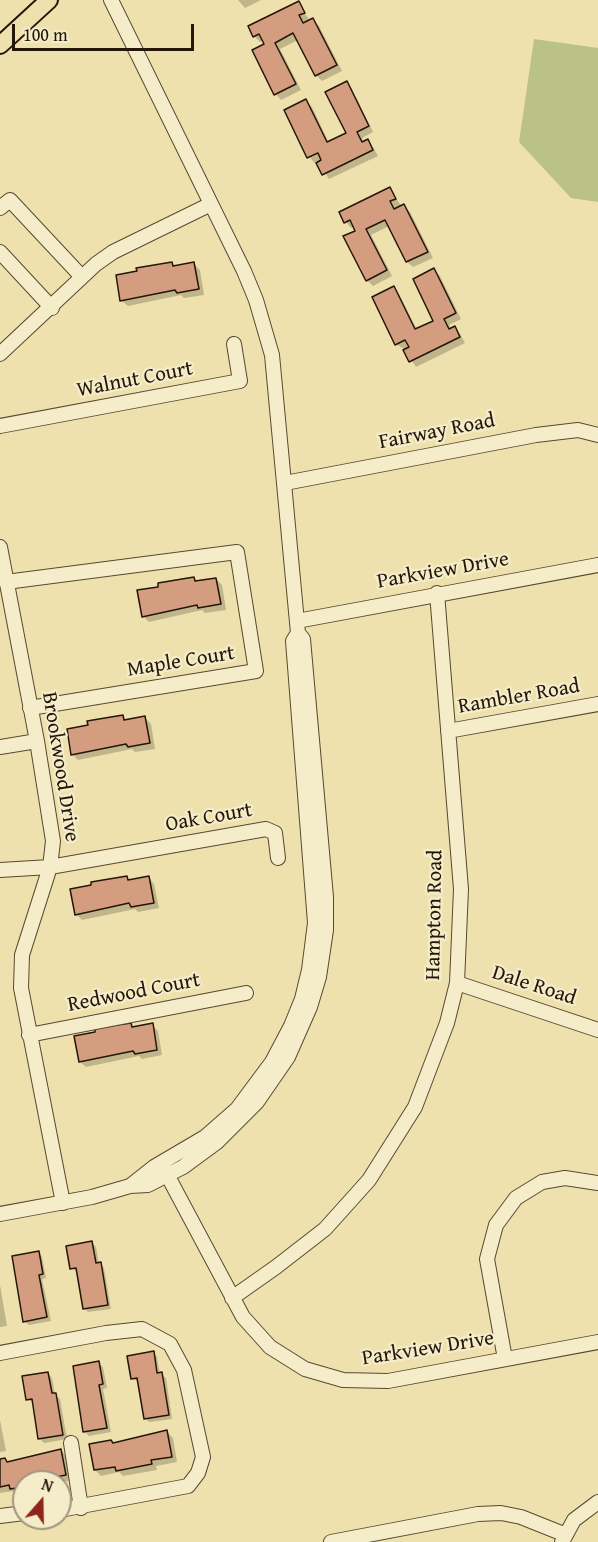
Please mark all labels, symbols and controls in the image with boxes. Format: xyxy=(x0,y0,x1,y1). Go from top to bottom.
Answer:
scale bar xyxy=(15,12,196,50)
text: 100 m xyxy=(23,21,68,48)
street label: Walnut Court xyxy=(75,356,195,404)
street label: Fairway Road xyxy=(377,408,497,456)
street label: Parkview Drive xyxy=(375,547,511,595)
street label: Maple Court xyxy=(125,641,237,683)
street label: Rambler Road xyxy=(456,674,582,720)
street label: Brookwood Drive xyxy=(36,690,84,844)
street label: Oak Court xyxy=(164,798,254,838)
street label: Hampton Road xyxy=(421,849,449,981)
street label: Dale Road xyxy=(489,961,579,1011)
street label: Redwood Court xyxy=(66,968,202,1018)
street label: Parkview Drive xyxy=(360,1326,496,1372)
north arrow xyxy=(12,1470,72,1530)
text: N xyxy=(38,1472,57,1498)

